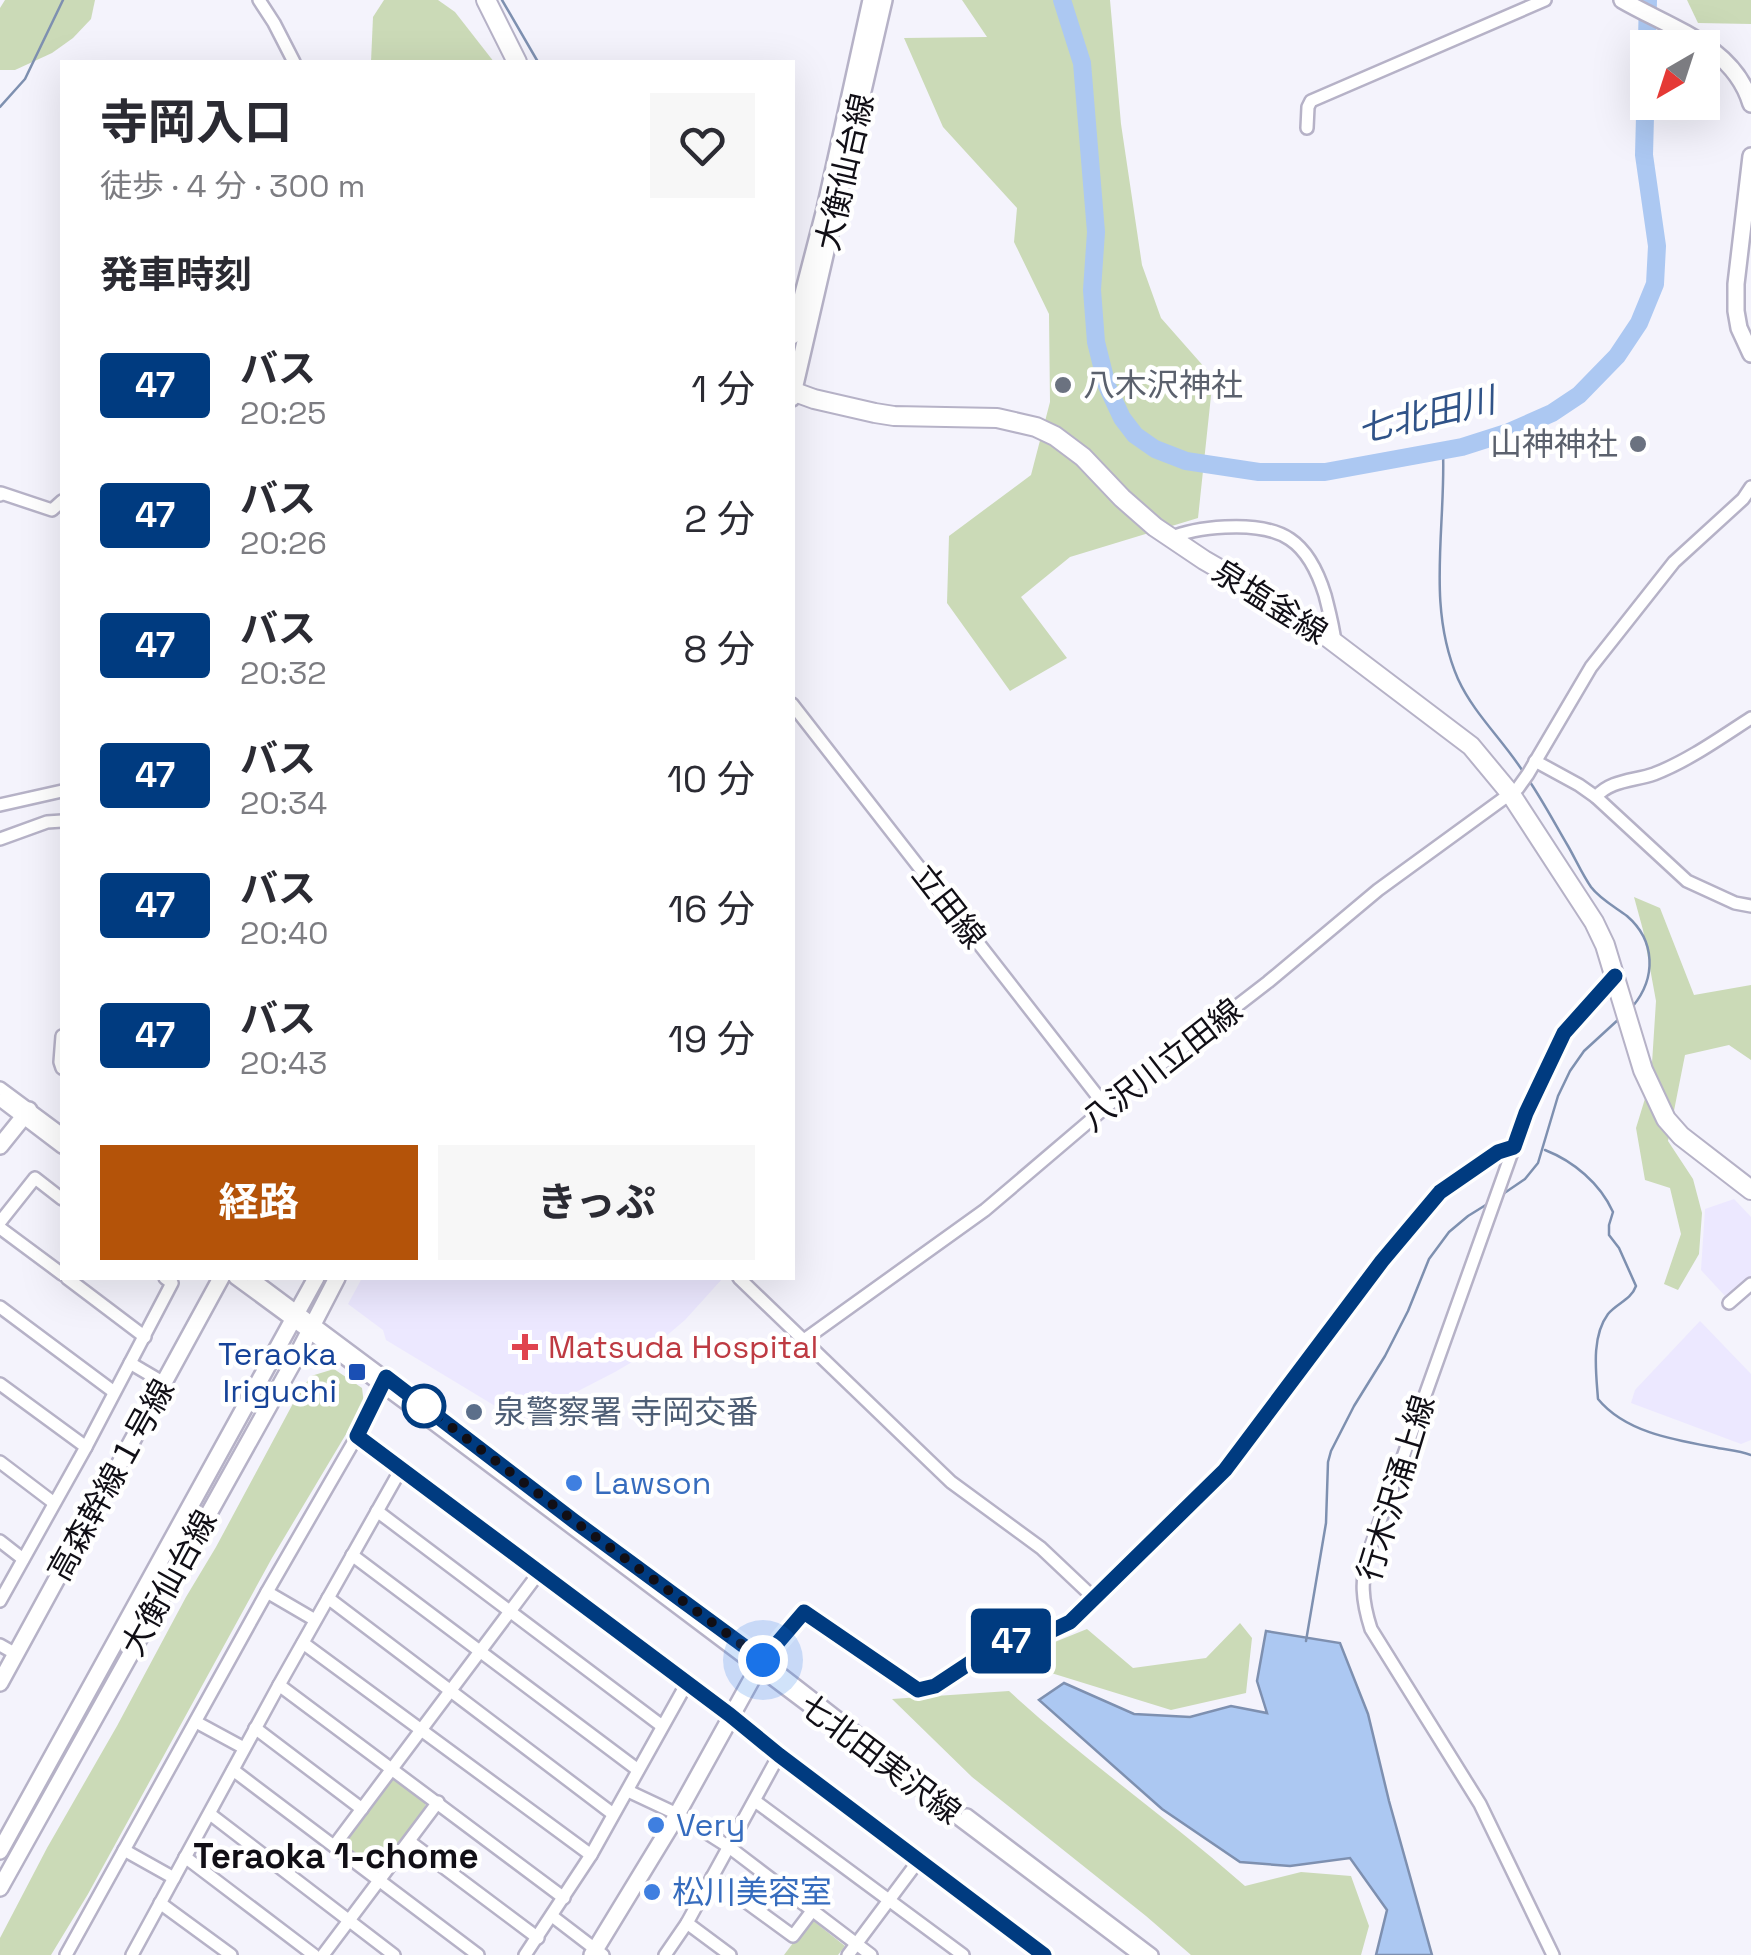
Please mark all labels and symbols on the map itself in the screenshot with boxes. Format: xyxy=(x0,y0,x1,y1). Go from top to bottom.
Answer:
north arrow xyxy=(1630,30,1720,120)
street label: 大衡仙台線 xyxy=(808,90,882,254)
place label: 八木沢神社 xyxy=(1083,365,1243,405)
marker: 八木沢神社 xyxy=(1052,374,1074,396)
water label: 七北田川 xyxy=(1353,377,1503,452)
place label: 山神神社 xyxy=(1490,424,1618,464)
marker: 山神神社 xyxy=(1627,433,1649,455)
street label: 泉塩釜線 xyxy=(1205,551,1335,653)
street label: 立田線 xyxy=(904,856,994,956)
street label: 八沢川立田線 xyxy=(1074,990,1250,1140)
place label: Matsuda Hospital xyxy=(548,1327,818,1367)
place label: Teraoka Iriguchi xyxy=(218,1334,337,1411)
marker: Matsuda Hospital xyxy=(512,1334,538,1360)
marker: Teraoka Iriguchi xyxy=(346,1361,368,1383)
street label: 高森幹線１号線 xyxy=(39,1372,183,1588)
unlabelled marker xyxy=(403,1385,445,1427)
street label: 行木沢涌上線 xyxy=(1349,1390,1443,1586)
place label: 泉警察署 寺岡交番 xyxy=(494,1392,758,1432)
marker: 泉警察署 寺岡交番 xyxy=(463,1401,485,1423)
place label: Lawson xyxy=(594,1463,711,1503)
marker: Lawson xyxy=(563,1472,585,1494)
street label: 大衡仙台線 xyxy=(113,1503,225,1663)
line badge: 47 xyxy=(966,1608,1056,1674)
your location xyxy=(738,1635,788,1685)
street label: 七北田実沢線 xyxy=(791,1685,969,1833)
place label: Very xyxy=(676,1805,745,1845)
marker: Very xyxy=(645,1814,667,1836)
district label: Teraoka 1-chome xyxy=(193,1834,479,1878)
place label: 松川美容室 xyxy=(672,1872,832,1912)
marker: 松川美容室 xyxy=(641,1881,663,1903)

